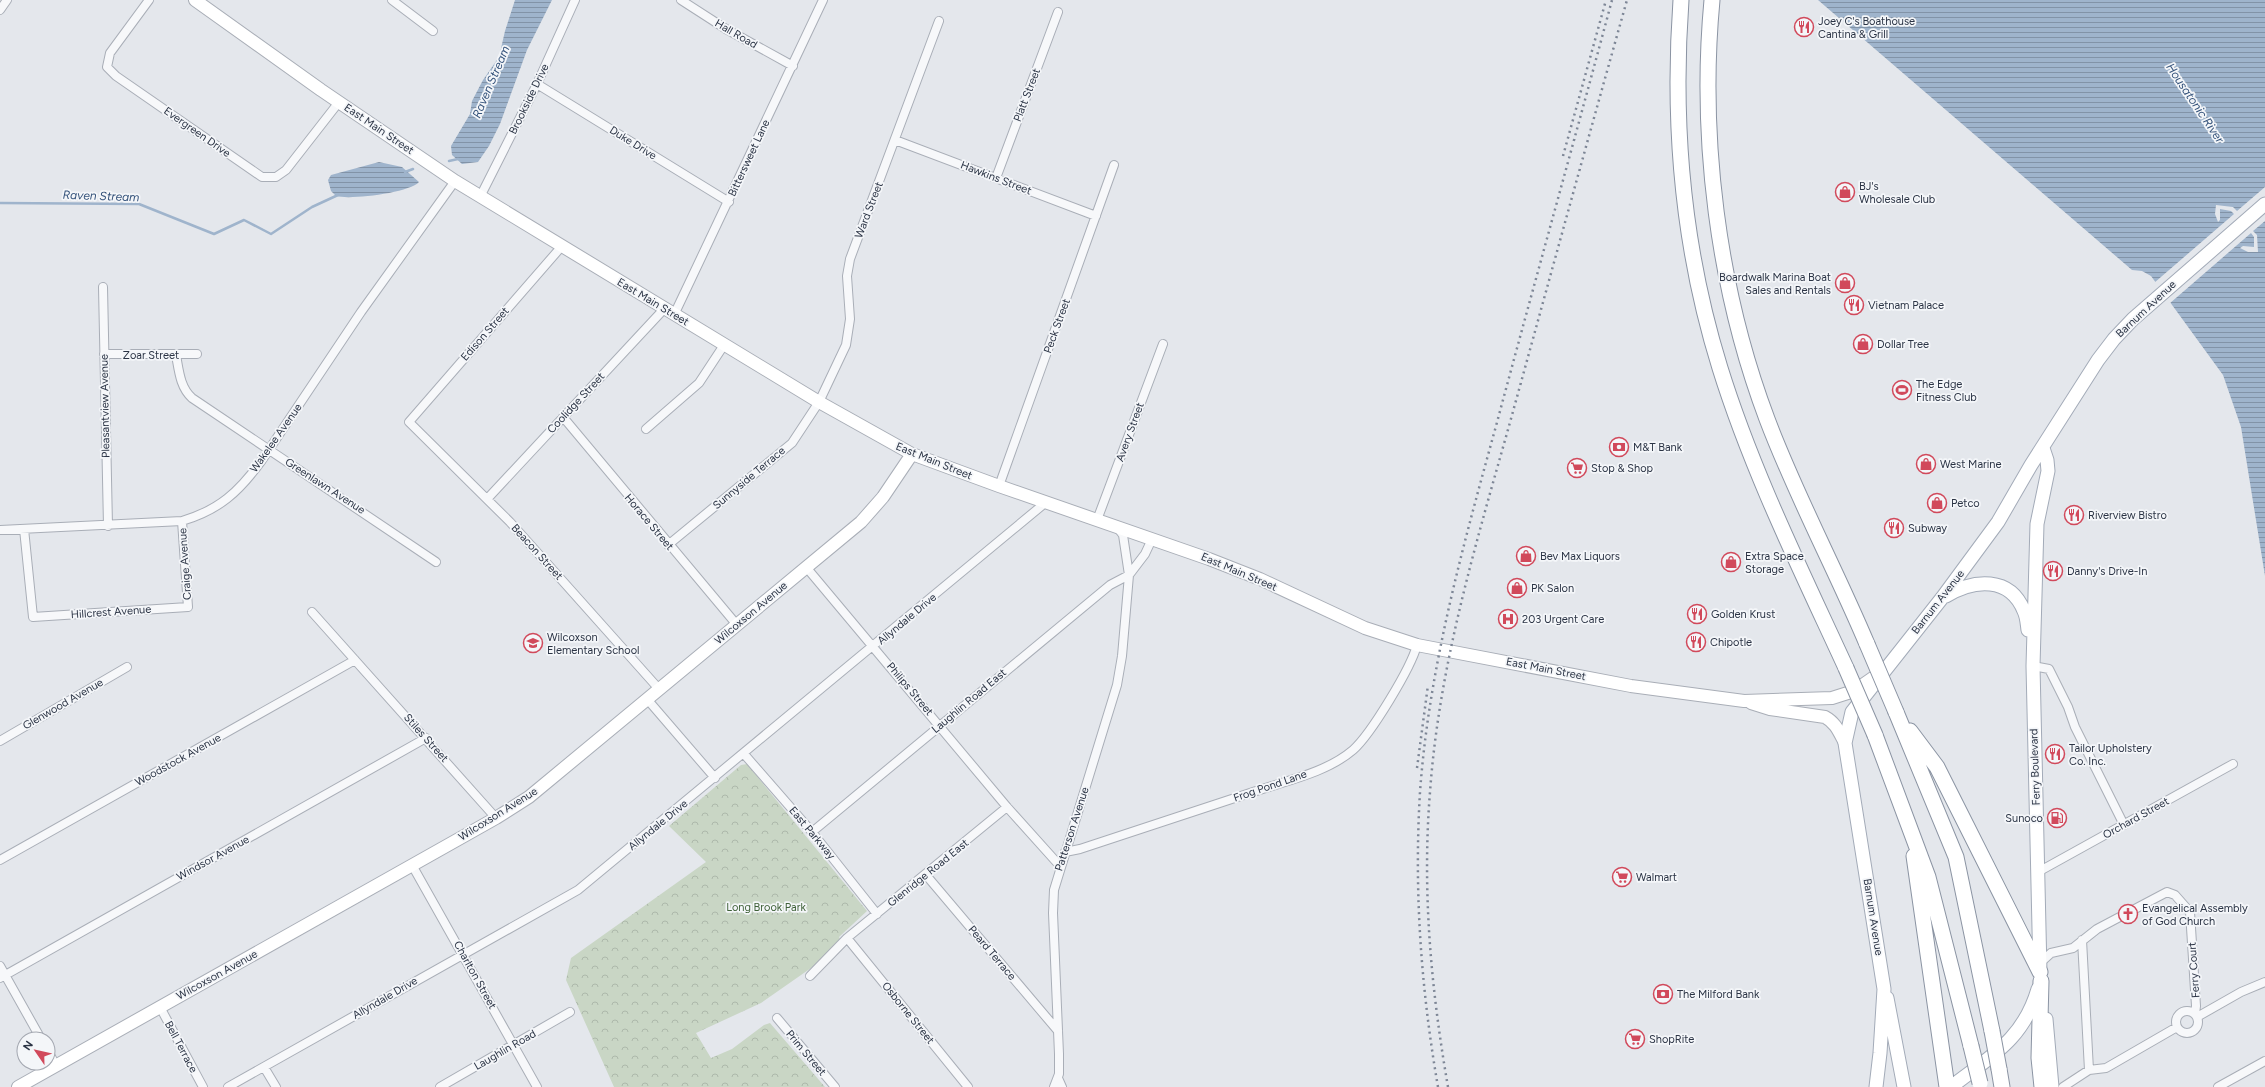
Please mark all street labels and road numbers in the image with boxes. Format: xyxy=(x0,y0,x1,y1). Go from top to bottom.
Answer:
street label: Hall Road xyxy=(713,17,759,51)
street label: Brookside Drive xyxy=(506,62,552,136)
street label: Platt Street xyxy=(1011,66,1043,124)
street label: East Main Street xyxy=(342,101,416,157)
street label: Evergreen Drive xyxy=(161,104,233,160)
street label: Bittersweet Lane xyxy=(726,118,772,198)
street label: Duke Drive xyxy=(607,123,659,163)
street label: Hawkins Street xyxy=(959,158,1033,198)
street label: Ward Street xyxy=(852,180,886,240)
street label: East Main Street xyxy=(615,276,691,328)
street label: Barnum Avenue xyxy=(2113,278,2179,340)
street label: Peck Street xyxy=(1041,297,1073,355)
street label: Edison Street xyxy=(458,305,512,363)
street label: Zoar Street xyxy=(123,349,179,362)
street label: Pleasantview Avenue xyxy=(98,354,112,458)
street label: Coolidge Street xyxy=(545,370,607,436)
street label: Wakelee Avenue xyxy=(247,401,305,475)
street label: Avery Street xyxy=(1113,401,1147,463)
street label: East Main Street xyxy=(894,440,974,482)
street label: Sunnyside Terrace xyxy=(710,444,788,512)
street label: Greenlawn Avenue xyxy=(283,455,367,517)
street label: Horace Street xyxy=(622,491,676,553)
street label: Beacon Street xyxy=(509,522,565,582)
street label: Craige Avenue xyxy=(176,528,194,600)
street label: East Main Street xyxy=(1199,550,1279,594)
street label: Barnum Avenue xyxy=(1909,567,1967,637)
street label: Wilcoxson Avenue xyxy=(712,579,790,647)
street label: Allyndale Drive xyxy=(875,591,939,647)
street label: Hillcrest Avenue xyxy=(70,603,152,621)
street label: East Main Street xyxy=(1505,655,1587,683)
street label: Philips Street xyxy=(884,660,936,718)
street label: Laughlin Road East xyxy=(929,666,1009,736)
street label: Glenwood Avenue xyxy=(21,676,105,732)
street label: Stiles Street xyxy=(401,711,451,765)
street label: Ferry Boulevard xyxy=(2027,728,2043,806)
street label: Woodstock Avenue xyxy=(133,731,223,789)
street label: Frog Pond Lane xyxy=(1232,767,1308,805)
street label: Wilcoxson Avenue xyxy=(456,784,540,844)
street label: Patterson Avenue xyxy=(1052,785,1092,873)
street label: Orchard Street xyxy=(2101,794,2171,842)
street label: Allyndale Drive xyxy=(626,797,690,853)
street label: East Parkway xyxy=(786,804,838,862)
street label: Windsor Avenue xyxy=(174,833,252,883)
street label: Glenridge Road East xyxy=(885,836,971,910)
street label: Barnum Avenue xyxy=(1861,878,1885,956)
street label: Peard Terrace xyxy=(965,923,1019,983)
street label: Charlton Street xyxy=(451,939,499,1011)
street label: Ferry Court xyxy=(2186,942,2202,998)
street label: Wilcoxson Avenue xyxy=(174,947,260,1003)
street label: Allyndale Drive xyxy=(350,974,420,1022)
street label: Osborne Street xyxy=(879,979,937,1047)
street label: Bell Terrace xyxy=(162,1019,200,1075)
street label: Laughlin Road xyxy=(472,1027,538,1073)
street label: Prim Street xyxy=(783,1028,829,1078)

